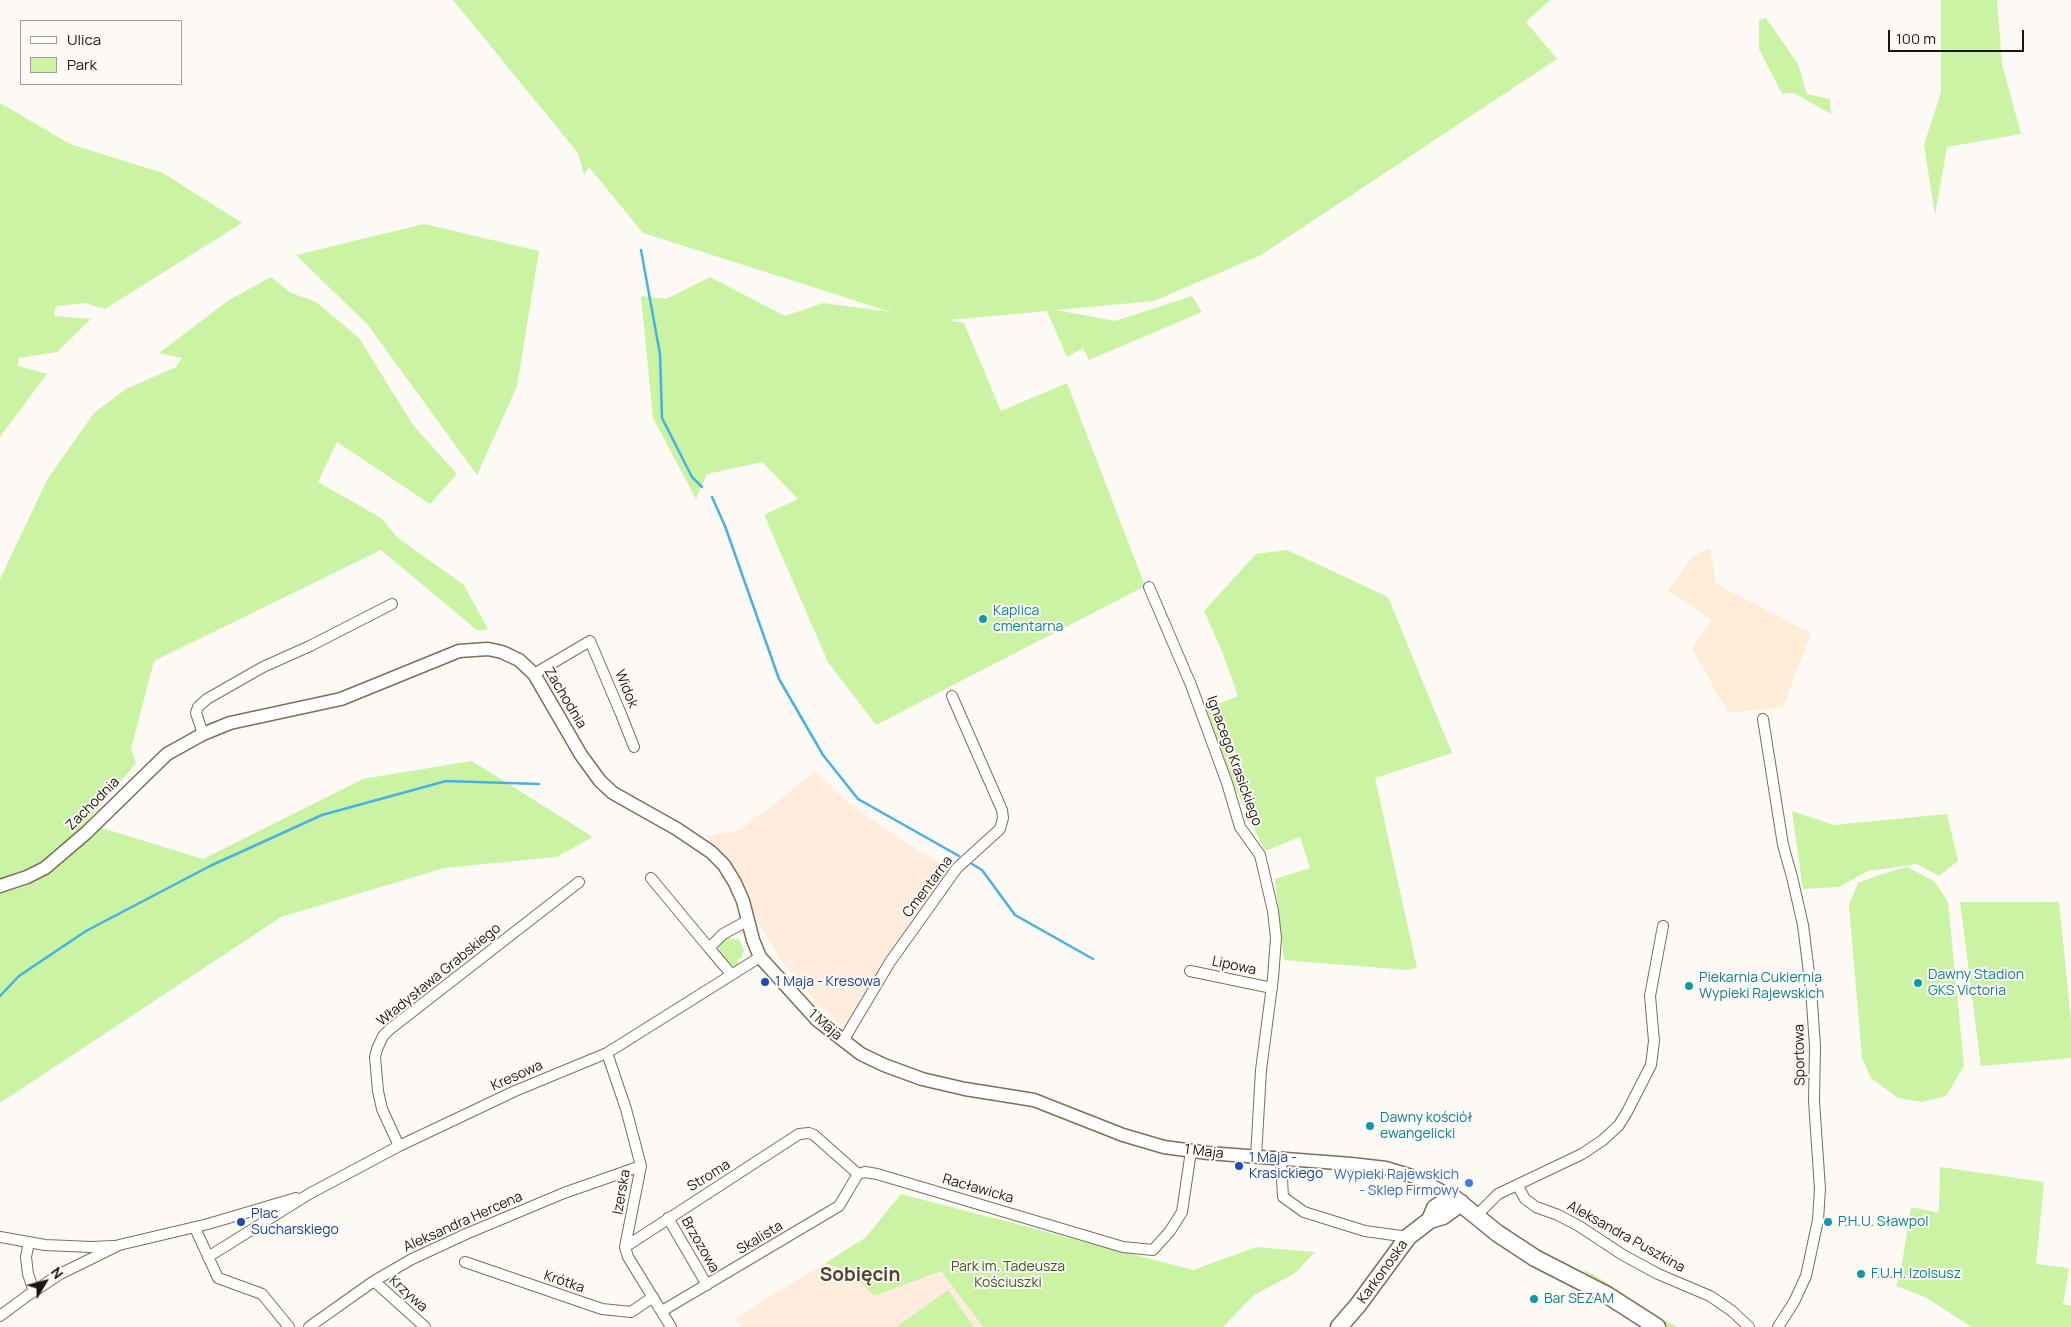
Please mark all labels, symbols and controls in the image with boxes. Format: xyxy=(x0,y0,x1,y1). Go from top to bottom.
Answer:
legend xyxy=(20,20,182,85)
scale bar xyxy=(1891,20,2027,52)
text: 100 m xyxy=(1896,28,1936,49)
text: Ulica xyxy=(67,29,101,50)
text: Park xyxy=(67,54,97,75)
place label: Kaplica cmentarna xyxy=(993,603,1063,636)
marker: Kaplica cmentarna xyxy=(977,613,989,625)
street label: Zachodnia xyxy=(540,664,590,732)
street label: Widok xyxy=(611,667,641,711)
street label: Ignacego Krasickiego xyxy=(1203,694,1265,828)
street label: Zachodnia xyxy=(63,774,123,834)
street label: Cmentarna xyxy=(899,853,957,921)
street label: Władysława Grabskiego xyxy=(374,920,504,1030)
street label: Lipowa xyxy=(1210,953,1258,979)
place label: Dawny Stadion GKS Victoria xyxy=(1928,967,2024,1000)
place label: Piekarnia Cukiernia Wypieki Rajewskich xyxy=(1699,970,1824,1002)
place label: 1 Maja - Kresowa xyxy=(775,974,880,990)
marker: 1 Maja - Kresowa xyxy=(759,976,771,988)
marker: Dawny Stadion GKS Victoria xyxy=(1912,977,1924,989)
marker: Piekarnia Cukiernia Wypieki Rajewskich xyxy=(1683,980,1695,992)
street label: 1 Maja xyxy=(805,1006,845,1044)
street label: Sportowa xyxy=(1791,1024,1809,1086)
street label: Kresowa xyxy=(489,1057,545,1095)
place label: Dawny kościół ewangelicki xyxy=(1380,1110,1473,1142)
marker: Dawny kościół ewangelicki xyxy=(1364,1120,1376,1132)
street label: 1 Maja xyxy=(1184,1141,1224,1163)
place label: 1 Maja - Krasickiego xyxy=(1249,1150,1323,1182)
street label: Stroma xyxy=(685,1156,733,1196)
marker: 1 Maja - Krasickiego xyxy=(1233,1160,1245,1172)
place label: Wypieki Rajewskich - Sklep Firmowy xyxy=(1334,1167,1459,1200)
street label: Izerska xyxy=(610,1168,634,1216)
street label: Racławicka xyxy=(941,1171,1015,1207)
marker: Wypieki Rajewskich - Sklep Firmowy xyxy=(1463,1177,1475,1189)
street label: Aleksandra Hercena xyxy=(401,1188,525,1256)
street label: Aleksandra Puszkina xyxy=(1564,1198,1688,1276)
place label: Plac Sucharskiego xyxy=(251,1206,339,1238)
street label: Brzozowa xyxy=(677,1214,723,1276)
place label: P.H.U. Sławpol xyxy=(1838,1214,1928,1230)
marker: Plac Sucharskiego xyxy=(235,1216,247,1228)
marker: P.H.U. Sławpol xyxy=(1822,1216,1834,1228)
street label: Skalista xyxy=(734,1218,786,1258)
street label: Karkonoska xyxy=(1354,1237,1412,1307)
north arrow xyxy=(20,1257,70,1307)
park label: Park im. Tadeusza Kościuszki xyxy=(951,1259,1065,1292)
text: N xyxy=(47,1263,68,1282)
district label: Sobięcin xyxy=(820,1265,900,1287)
place label: F.U.H. Izolsusz xyxy=(1871,1266,1961,1282)
street label: Krótka xyxy=(541,1267,587,1297)
marker: F.U.H. Izolsusz xyxy=(1855,1268,1867,1280)
street label: Krzywa xyxy=(385,1272,431,1316)
place label: Bar SEZAM xyxy=(1544,1291,1614,1307)
marker: Bar SEZAM xyxy=(1528,1293,1540,1305)

